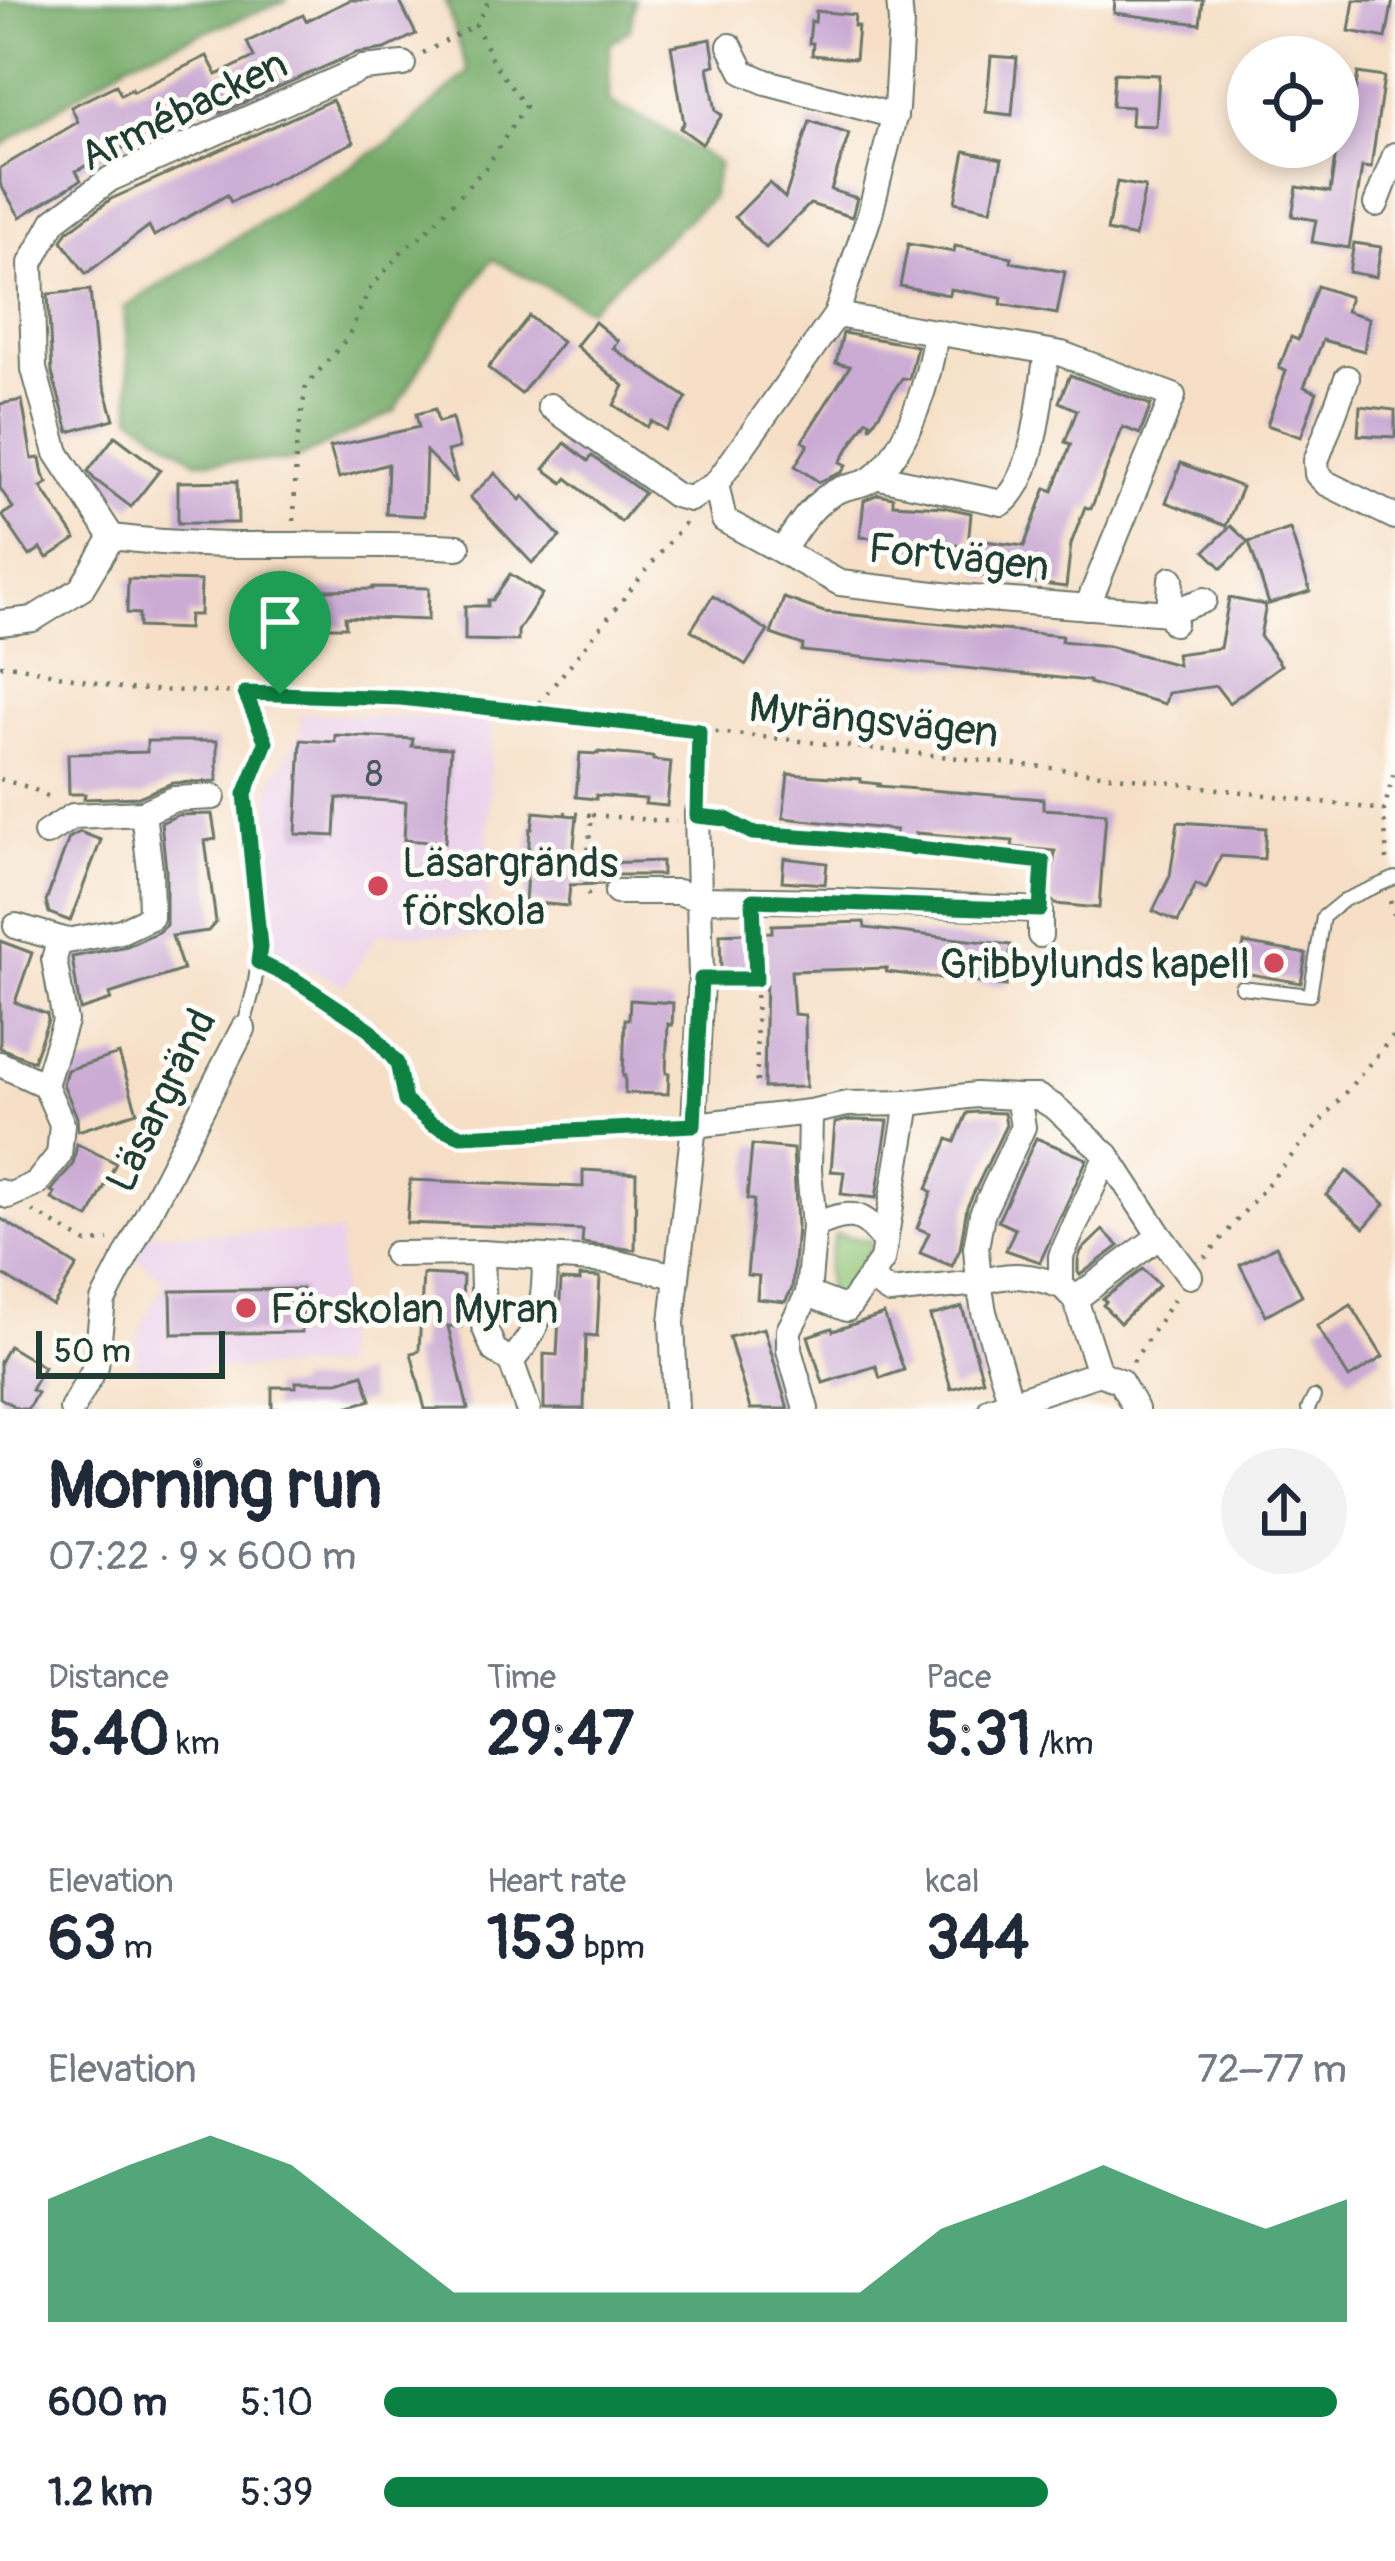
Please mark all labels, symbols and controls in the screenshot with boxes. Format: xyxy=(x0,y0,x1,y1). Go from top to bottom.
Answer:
map controls xyxy=(1227,36,1359,168)
button: locate xyxy=(1227,36,1359,168)
street label: Armébacken xyxy=(72,38,296,183)
street label: Fortvägen xyxy=(866,523,1052,593)
pin xyxy=(229,571,331,694)
icon: arrive xyxy=(247,589,313,655)
street label: Myrängsvägen xyxy=(747,682,1001,760)
house number: 8 xyxy=(365,752,383,797)
place label: Läsargränds förskola xyxy=(402,838,618,938)
marker: Läsargränds förskola xyxy=(365,873,391,899)
place label: Gribbylunds kapell xyxy=(940,939,1250,991)
marker: Gribbylunds kapell xyxy=(1261,950,1287,976)
street label: Läsargränd xyxy=(95,1001,228,1201)
place label: Förskolan Myran xyxy=(270,1284,558,1336)
marker: Förskolan Myran xyxy=(233,1295,259,1321)
scale bar xyxy=(36,1325,225,1378)
text: 50 m xyxy=(54,1331,131,1372)
text: Morning run xyxy=(48,1445,382,1528)
button: share xyxy=(1221,1448,1347,1574)
text: 07:22 · 9 × 600 m xyxy=(48,1532,356,1581)
text: Distance xyxy=(48,1657,169,1698)
text: Time xyxy=(487,1657,556,1698)
text: Pace xyxy=(926,1657,991,1698)
text: 5.40 xyxy=(48,1698,169,1773)
text: 29:47 xyxy=(487,1698,634,1773)
text: 5:31 xyxy=(926,1698,1031,1773)
text: km xyxy=(169,1723,220,1764)
text: /km xyxy=(1031,1723,1094,1764)
text: Elevation xyxy=(48,1861,174,1902)
text: Heart rate xyxy=(487,1861,626,1902)
text: kcal xyxy=(926,1861,980,1902)
text: 63 xyxy=(48,1902,116,1977)
text: 153 xyxy=(487,1902,576,1977)
text: 344 xyxy=(926,1902,1029,1977)
text: m xyxy=(116,1927,153,1968)
text: bpm xyxy=(576,1927,645,1968)
text: Elevation xyxy=(48,2045,197,2094)
text: 72–77 m xyxy=(1197,2045,1347,2094)
text: 600 m xyxy=(48,2378,167,2427)
text: 5:10 xyxy=(240,2378,313,2427)
text: 1.2 km xyxy=(48,2468,153,2517)
text: 5:39 xyxy=(240,2468,313,2517)

